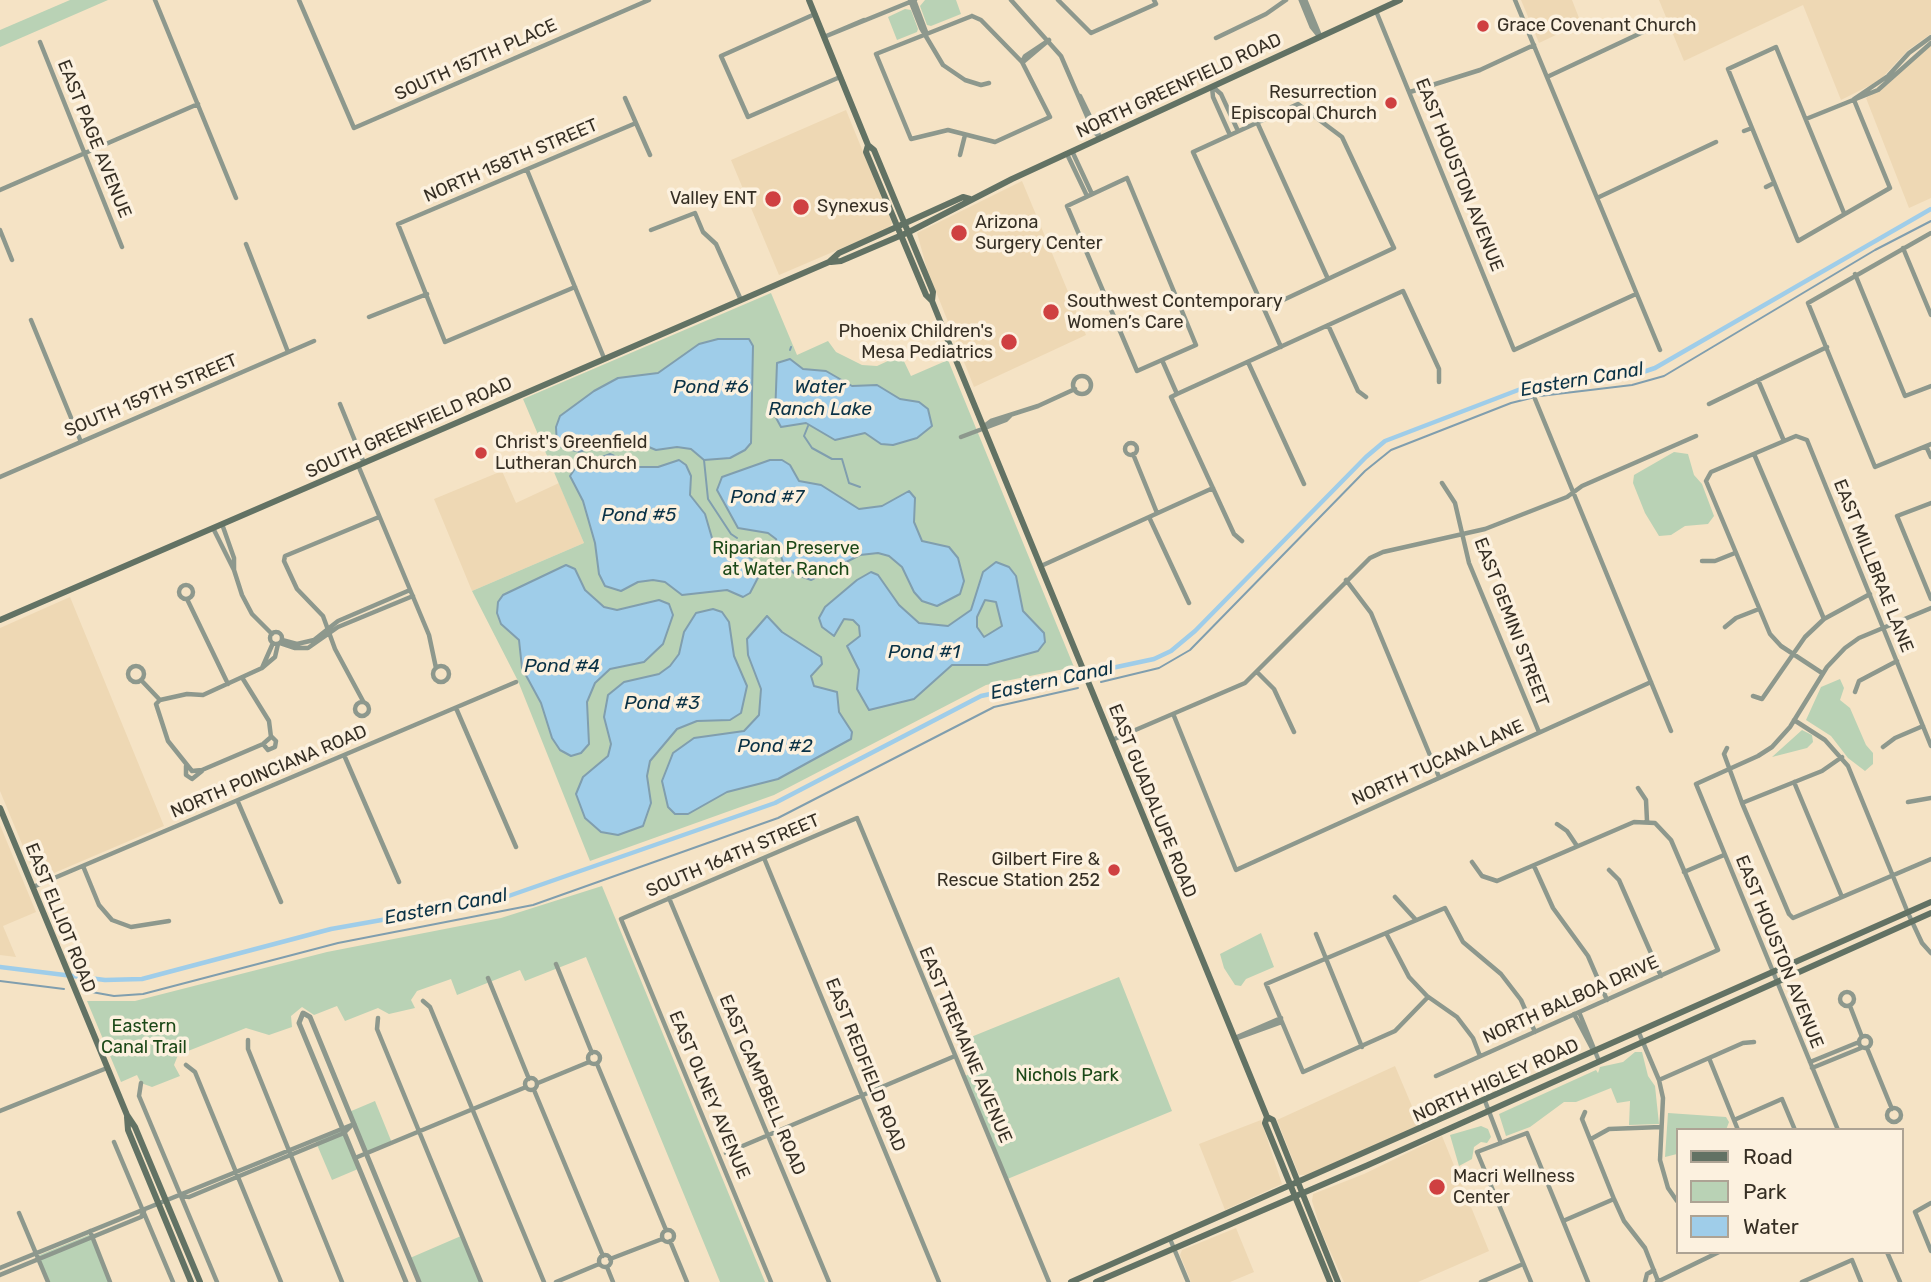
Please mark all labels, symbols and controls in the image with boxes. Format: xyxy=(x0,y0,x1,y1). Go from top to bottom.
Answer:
street label: SOUTH 157TH PLACE xyxy=(391,14,561,106)
place label: Grace Covenant Church xyxy=(1497,15,1696,37)
marker: Grace Covenant Church xyxy=(1475,18,1491,34)
street label: NORTH GREENFIELD ROAD xyxy=(1073,29,1285,143)
street label: EAST PAGE AVENUE xyxy=(52,57,136,221)
street label: EAST HOUSTON AVENUE xyxy=(1410,75,1508,275)
place label: Resurrection Episcopal Church xyxy=(1231,82,1377,124)
marker: Resurrection Episcopal Church xyxy=(1383,95,1399,111)
street label: NORTH 158TH STREET xyxy=(421,115,601,207)
place label: Valley ENT xyxy=(670,188,757,210)
marker: Valley ENT xyxy=(763,189,783,209)
place label: Synexus xyxy=(817,196,889,218)
marker: Synexus xyxy=(791,197,811,217)
place label: Arizona Surgery Center xyxy=(975,212,1102,255)
marker: Arizona Surgery Center xyxy=(949,223,969,243)
place label: Southwest Contemporary Women’s Care xyxy=(1067,291,1283,334)
marker: Southwest Contemporary Women’s Care xyxy=(1041,302,1061,322)
place label: Phoenix Children's Mesa Pediatrics xyxy=(838,321,993,364)
marker: Phoenix Children's Mesa Pediatrics xyxy=(999,332,1019,352)
street label: SOUTH 159TH STREET xyxy=(61,350,241,442)
water label: Eastern Canal xyxy=(1519,358,1645,402)
street label: SOUTH GREENFIELD ROAD xyxy=(303,373,515,483)
water label: Pond #6 xyxy=(673,377,749,399)
water label: Water Ranch Lake xyxy=(768,377,872,421)
place label: Christ's Greenfield Lutheran Church xyxy=(495,432,647,474)
marker: Christ's Greenfield Lutheran Church xyxy=(473,445,489,461)
street label: EAST MILLBRAE LANE xyxy=(1828,476,1918,656)
water label: Pond #7 xyxy=(730,487,804,509)
water label: Pond #5 xyxy=(601,505,677,527)
street label: EAST GEMINI STREET xyxy=(1469,535,1553,709)
park label: Riparian Preserve at Water Ranch xyxy=(712,538,860,580)
water label: Pond #1 xyxy=(888,642,960,664)
water label: Pond #4 xyxy=(524,656,600,678)
water label: Eastern Canal xyxy=(989,657,1115,705)
water label: Pond #3 xyxy=(624,693,700,715)
street label: EAST GUADALUPE ROAD xyxy=(1103,701,1201,901)
street label: NORTH TUCANA LANE xyxy=(1349,715,1527,811)
street label: NORTH POINCIANA ROAD xyxy=(168,721,370,823)
water label: Pond #2 xyxy=(737,736,813,758)
street label: SOUTH 164TH STREET xyxy=(643,810,823,902)
street label: EAST ELLIOT ROAD xyxy=(20,840,100,996)
place label: Gilbert Fire & Rescue Station 252 xyxy=(937,849,1100,892)
street label: EAST HOUSTON AVENUE xyxy=(1730,852,1828,1052)
marker: Gilbert Fire & Rescue Station 252 xyxy=(1106,862,1122,878)
water label: Eastern Canal xyxy=(383,884,509,930)
street label: EAST TREMAINE AVENUE xyxy=(914,944,1016,1146)
street label: NORTH BALBOA DRIVE xyxy=(1480,951,1662,1049)
street label: EAST REDFIELD ROAD xyxy=(820,975,910,1155)
street label: EAST CAMPBELL ROAD xyxy=(714,991,810,1179)
street label: EAST OLNEY AVENUE xyxy=(664,1008,754,1182)
park label: Eastern Canal Trail xyxy=(101,1016,187,1058)
street label: NORTH HIGLEY ROAD xyxy=(1410,1035,1582,1127)
park label: Nichols Park xyxy=(1015,1065,1119,1087)
legend xyxy=(1675,1128,1903,1254)
text: Road xyxy=(1743,1144,1793,1169)
place label: Macri Wellness Center xyxy=(1453,1166,1575,1208)
marker: Macri Wellness Center xyxy=(1427,1177,1447,1197)
text: Park xyxy=(1743,1179,1787,1204)
text: Water xyxy=(1743,1214,1799,1239)

